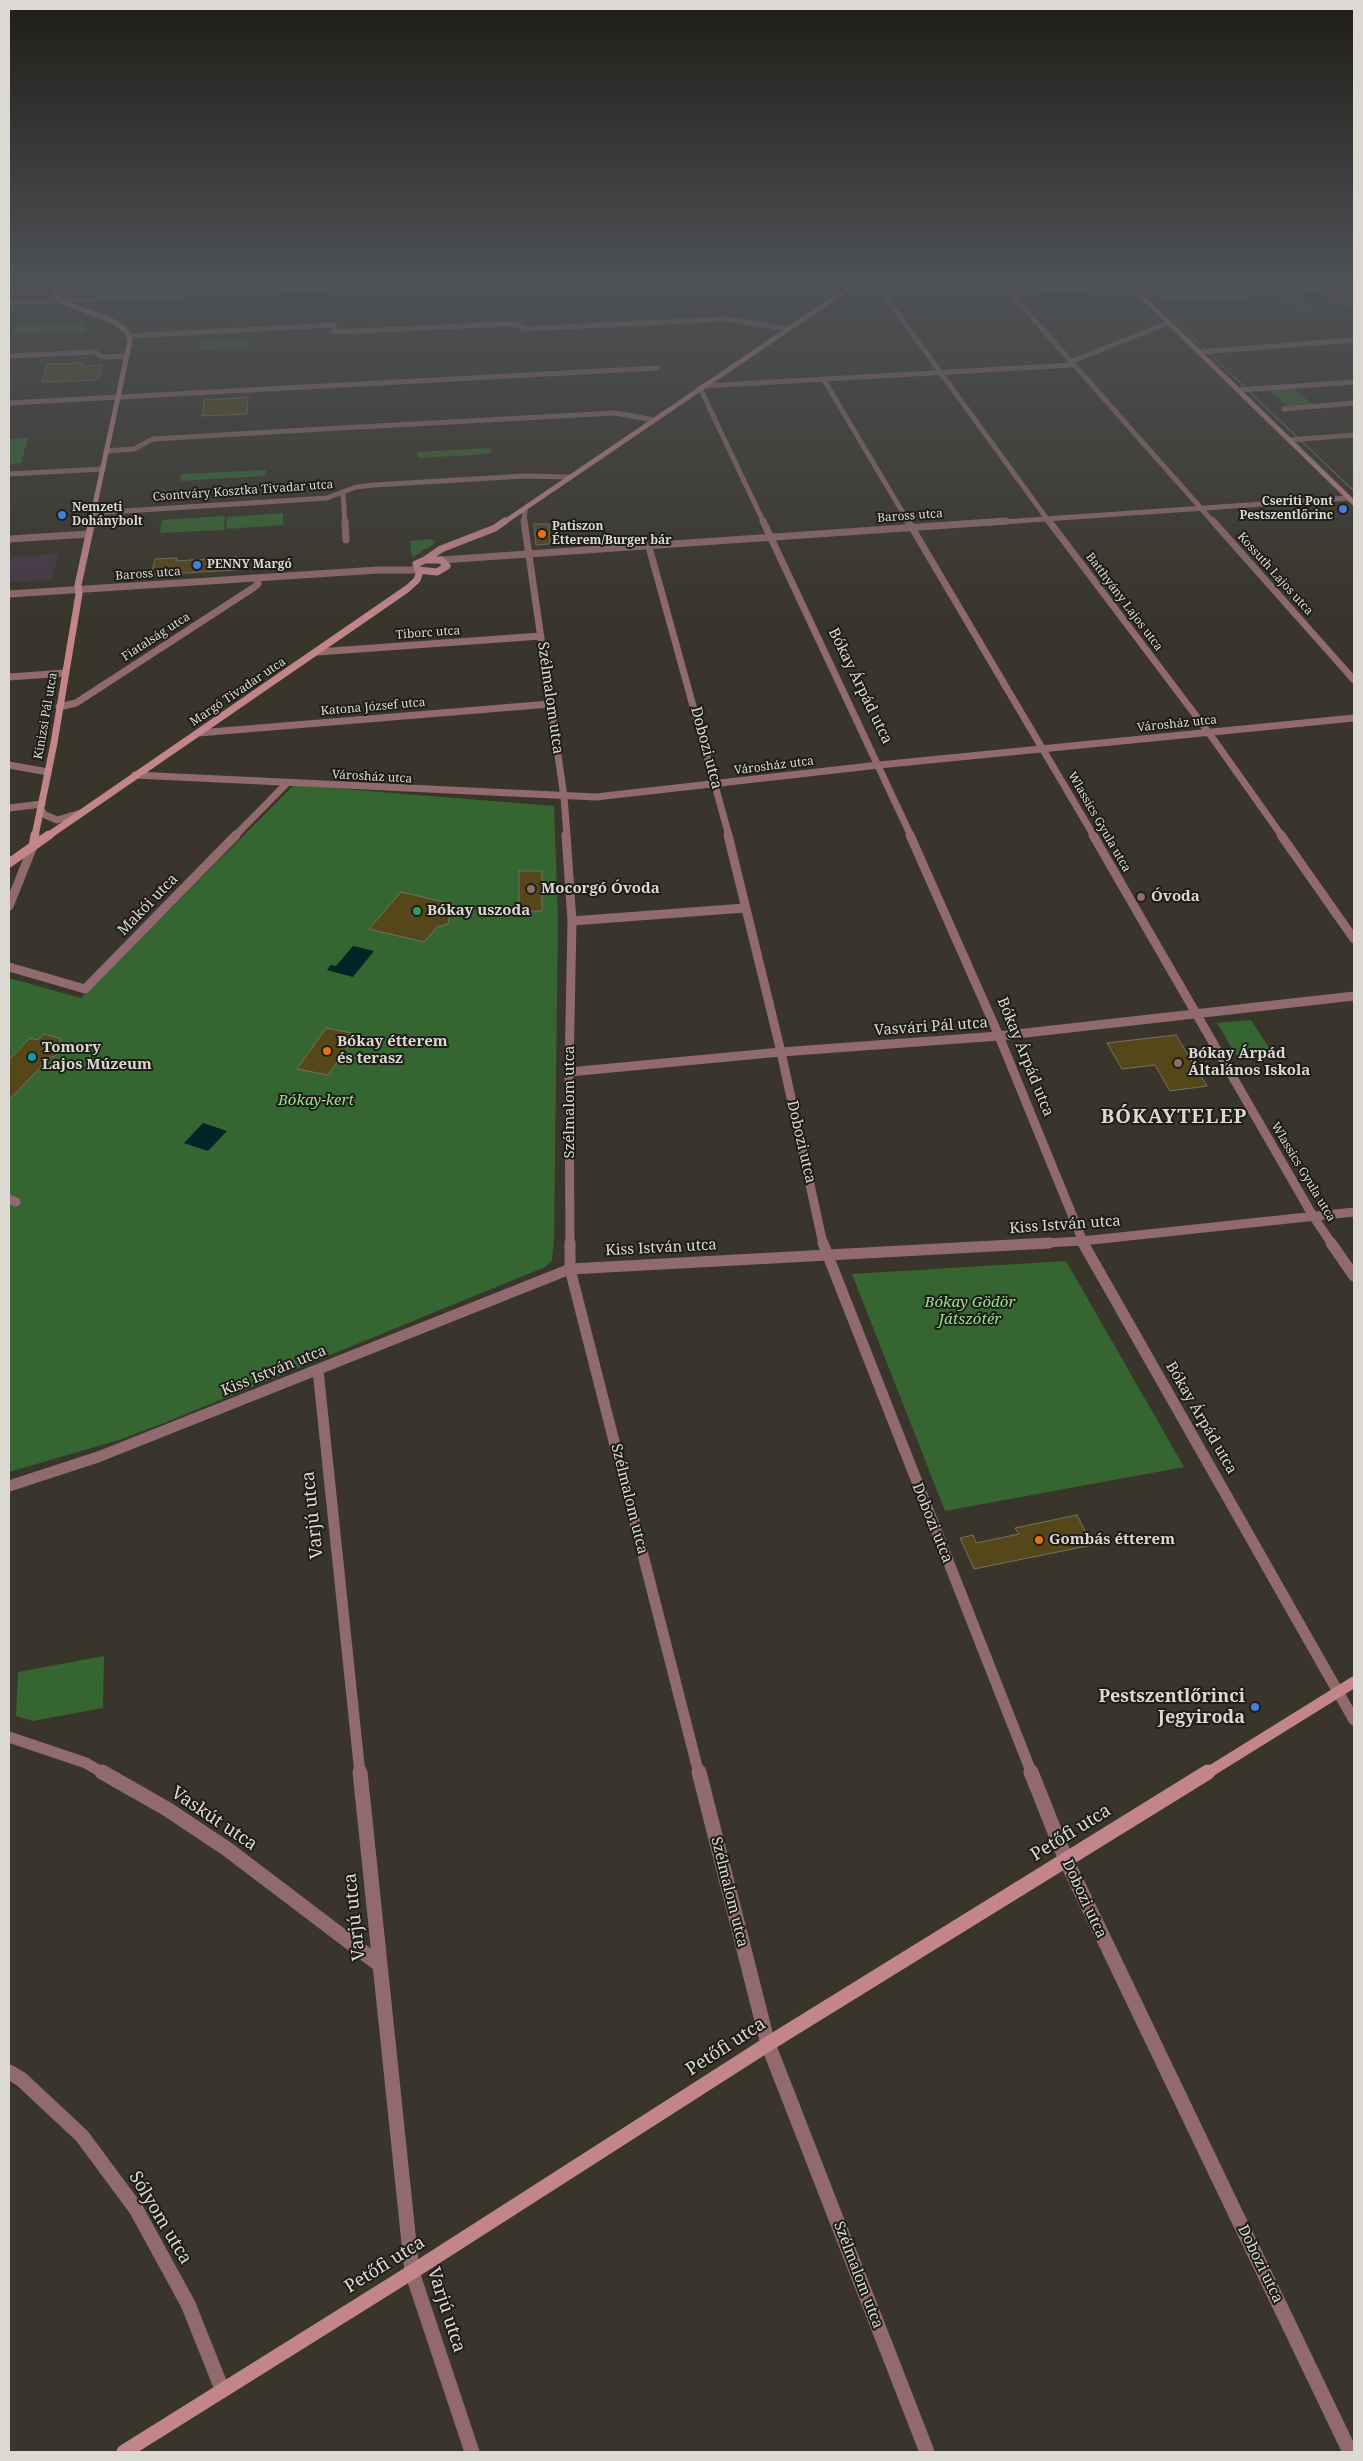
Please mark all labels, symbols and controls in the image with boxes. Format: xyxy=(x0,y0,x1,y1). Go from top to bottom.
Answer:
street label: Csontváry Kosztka Tivadar utca xyxy=(152,478,334,504)
place label: Cseriti Pont Pestszentlőrinc xyxy=(1240,495,1333,523)
place label: Nemzeti Dohánybolt xyxy=(72,501,143,529)
marker: Cseriti Pont Pestszentlőrinc xyxy=(1337,503,1349,515)
street label: Baross utca xyxy=(877,507,943,525)
marker: Nemzeti Dohánybolt xyxy=(56,509,68,521)
place label: Patiszon Étterem/Burger bár xyxy=(552,520,671,548)
marker: Patiszon Étterem/Burger bár xyxy=(536,528,548,540)
street label: Kossuth Lajos utca xyxy=(1234,530,1316,618)
street label: Batthyány Lajos utca xyxy=(1082,550,1166,654)
place label: PENNY Margó xyxy=(207,558,292,572)
marker: PENNY Margó xyxy=(191,559,203,571)
street label: Baross utca xyxy=(115,565,181,583)
street label: Fiatalság utca xyxy=(119,610,193,664)
street label: Tiborc utca xyxy=(395,624,461,642)
street label: Bókay Árpád utca xyxy=(824,625,896,747)
street label: Szélmalom utca xyxy=(533,641,567,755)
street label: Margó Tivadar utca xyxy=(187,655,289,729)
street label: Kinizsi Pál utca xyxy=(31,672,61,760)
street label: Katona József utca xyxy=(320,695,426,719)
street label: Dobozi utca xyxy=(686,705,726,791)
street label: Városház utca xyxy=(1136,713,1218,735)
street label: Városház utca xyxy=(733,754,815,778)
street label: Városház utca xyxy=(332,768,412,786)
street label: Wlassics Gyula utca xyxy=(1064,769,1134,875)
street label: Makói utca xyxy=(114,870,182,940)
place label: Mocorgó Óvoda xyxy=(541,880,660,898)
marker: Mocorgó Óvoda xyxy=(525,883,537,895)
place label: Óvoda xyxy=(1151,888,1200,906)
marker: Óvoda xyxy=(1135,891,1147,903)
place label: Bókay uszoda xyxy=(427,902,530,920)
marker: Bókay uszoda xyxy=(411,905,423,917)
street label: Bókay Árpád utca xyxy=(993,995,1057,1119)
street label: Vasvári Pál utca xyxy=(874,1014,988,1040)
place label: Bókay étterem és terasz xyxy=(337,1033,448,1068)
place label: Tomory Lajos Múzeum xyxy=(42,1039,152,1074)
marker: Bókay étterem és terasz xyxy=(321,1045,333,1057)
street label: Szélmalom utca xyxy=(561,1045,579,1159)
place label: Bókay Árpád Általános Iskola xyxy=(1188,1045,1310,1080)
marker: Tomory Lajos Múzeum xyxy=(26,1051,38,1063)
marker: Bókay Árpád Általános Iskola xyxy=(1172,1057,1184,1069)
park label: Bókay-kert xyxy=(278,1092,354,1110)
street label: Dobozi utca xyxy=(783,1099,819,1185)
district label: BÓKAYTELEP xyxy=(1100,1105,1248,1129)
street label: Wlassics Gyula utca xyxy=(1268,1120,1338,1224)
street label: Kiss István utca xyxy=(1009,1212,1121,1238)
street label: Kiss István utca xyxy=(605,1236,717,1260)
park label: Bókay Gödör Játszótér xyxy=(925,1294,1015,1329)
street label: Kiss István utca xyxy=(219,1342,329,1400)
street label: Bókay Árpád utca xyxy=(1162,1359,1240,1477)
street label: Szélmalom utca xyxy=(607,1442,651,1556)
street label: Varjú utca xyxy=(298,1470,328,1560)
street label: Dobozi utca xyxy=(908,1480,956,1566)
place label: Gombás étterem xyxy=(1049,1531,1175,1549)
marker: Gombás étterem xyxy=(1033,1534,1045,1546)
place label: Pestszentlőrinci Jegyiroda xyxy=(1099,1686,1245,1728)
marker: Pestszentlőrinci Jegyiroda xyxy=(1249,1701,1261,1713)
street label: Vaskút utca xyxy=(167,1782,261,1856)
street label: Petőfi utca xyxy=(1027,1800,1115,1866)
street label: Szélmalom utca xyxy=(707,1835,751,1949)
street label: Dobozi utca xyxy=(1058,1857,1110,1941)
street label: Varjú utca xyxy=(340,1872,370,1962)
street label: Petőfi utca xyxy=(682,2013,770,2081)
street label: Sólyom utca xyxy=(124,2168,196,2268)
street label: Szélmalom utca xyxy=(829,2219,887,2331)
street label: Dobozi utca xyxy=(1233,2222,1287,2306)
street label: Petőfi utca xyxy=(341,2232,429,2298)
street label: Varjú utca xyxy=(422,2265,470,2355)

